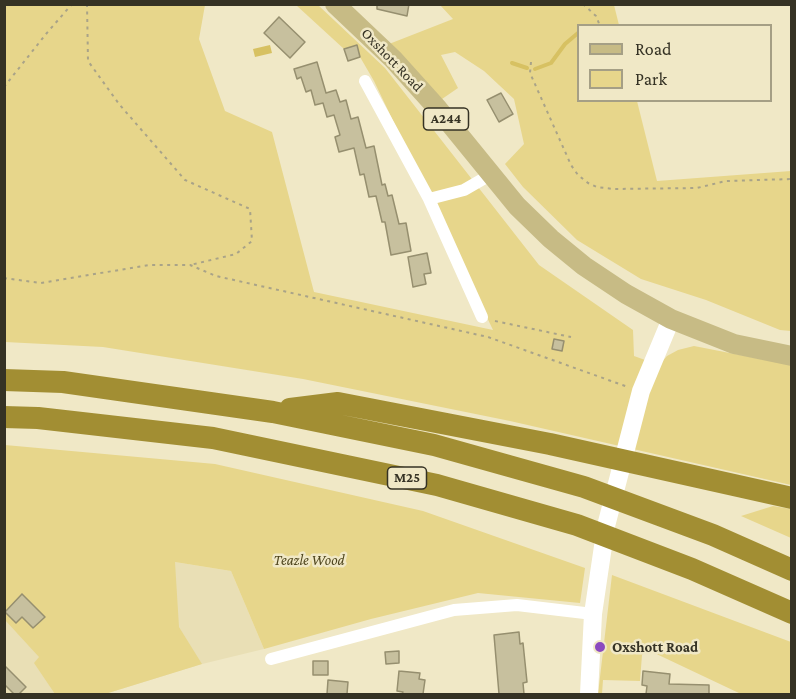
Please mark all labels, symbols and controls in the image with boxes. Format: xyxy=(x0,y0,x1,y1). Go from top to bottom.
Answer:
street label: Oxshott Road xyxy=(357,24,427,96)
legend xyxy=(577,24,772,102)
text: Road xyxy=(635,39,672,59)
text: Park xyxy=(635,69,667,89)
road number: A244 xyxy=(424,108,468,130)
road number: M25 xyxy=(388,467,426,489)
park label: Teazle Wood xyxy=(273,551,345,569)
place label: Oxshott Road xyxy=(612,638,698,656)
marker: Oxshott Road xyxy=(593,640,607,654)

